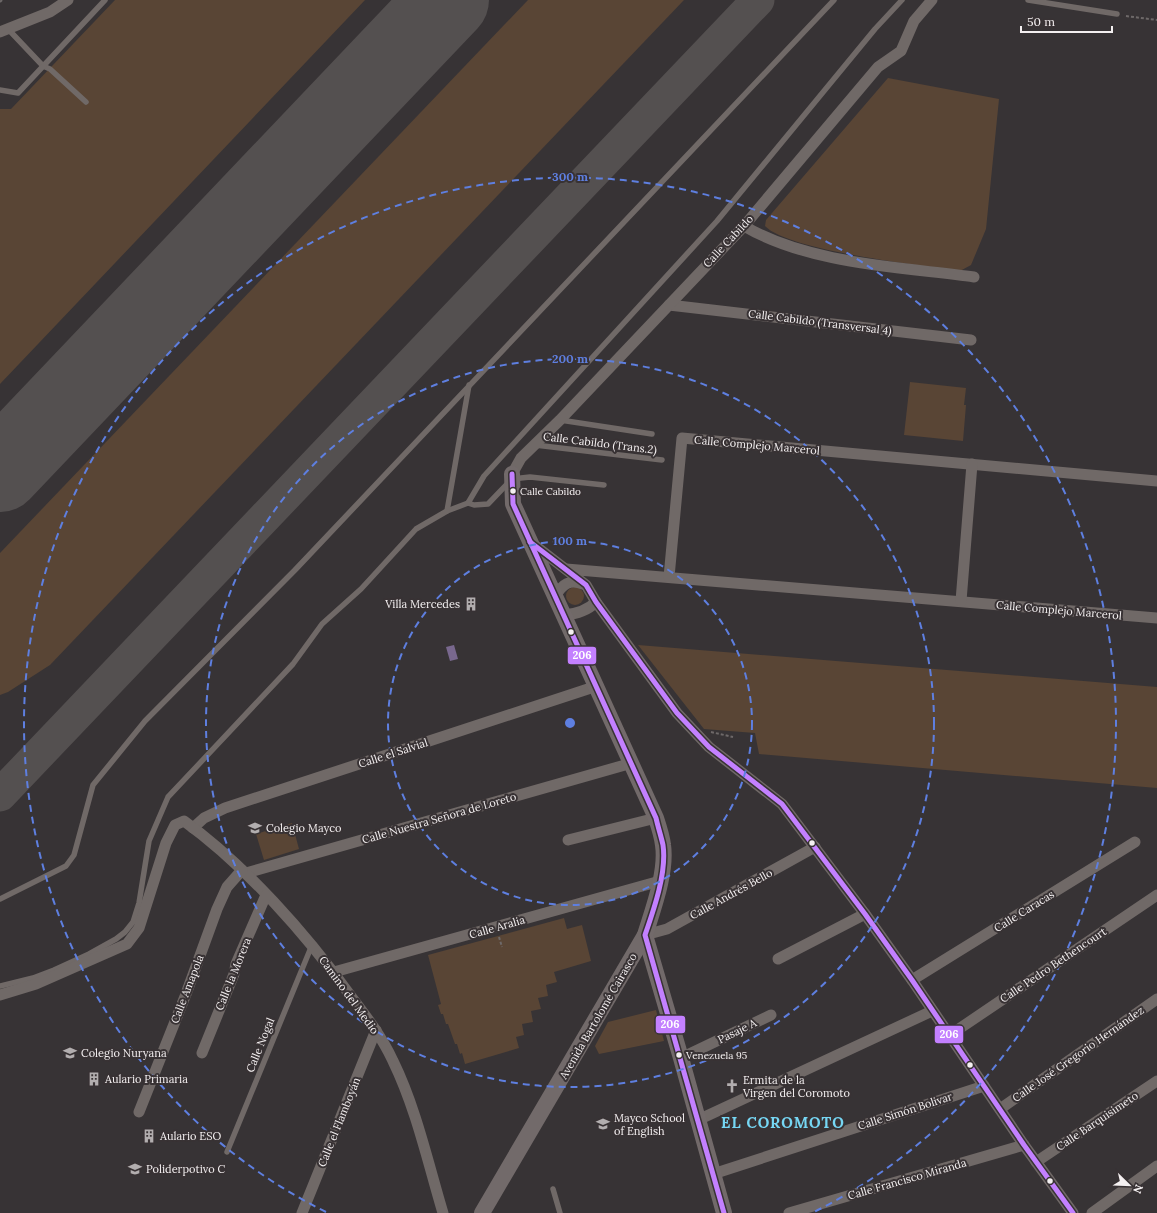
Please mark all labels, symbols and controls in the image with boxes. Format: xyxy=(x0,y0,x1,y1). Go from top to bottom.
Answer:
scale bar xyxy=(1021,8,1112,34)
text: 50 m xyxy=(1027,14,1055,29)
text: 300 m xyxy=(552,169,588,184)
street label: Calle Cabildo xyxy=(700,212,756,270)
street label: Calle Cabildo (Transversal 4) xyxy=(747,306,893,339)
text: 200 m xyxy=(552,351,588,366)
street label: Calle Cabildo (Trans.2) xyxy=(542,429,658,458)
street label: Calle Complejo Marcerol xyxy=(694,433,820,457)
place label: Calle Cabildo xyxy=(520,485,581,498)
marker: Calle Cabildo xyxy=(508,486,518,496)
text: 100 m xyxy=(553,533,587,548)
building icon: Villa Mercedes xyxy=(463,596,479,612)
place label: Villa Mercedes xyxy=(384,597,460,611)
street label: Calle Complejo Marcerol xyxy=(996,598,1122,622)
unlabelled marker xyxy=(566,627,576,637)
line badge: 206 xyxy=(567,646,597,665)
text: 206 xyxy=(572,648,592,662)
centre of rings xyxy=(563,716,577,730)
street label: Calle el Salvial xyxy=(356,735,430,771)
street label: Calle Nuestra Señora de Loreto xyxy=(360,789,518,847)
school or university icon: Colegio Mayco xyxy=(247,820,263,836)
place label: Colegio Mayco xyxy=(266,821,341,835)
unlabelled marker xyxy=(807,838,817,848)
street label: Calle Andrés Bello xyxy=(687,866,775,922)
street label: Calle Caracas xyxy=(991,887,1057,935)
street label: Calle Aralia xyxy=(468,912,527,942)
street label: Calle Pedro Bethencourt xyxy=(997,924,1109,1006)
street label: Calle la Morera xyxy=(212,935,254,1012)
street label: Avenida Bartolomé Cairasco xyxy=(556,950,640,1082)
street label: Calle Amapola xyxy=(168,952,207,1025)
street label: Camino del Medio xyxy=(316,953,382,1037)
street label: Calle José Gregorio Hernández xyxy=(1009,1003,1147,1105)
line badge: 206 xyxy=(655,1015,686,1034)
street label: Pasaje A xyxy=(715,1015,760,1046)
street label: Calle Nogal xyxy=(243,1016,277,1074)
text: 206 xyxy=(660,1017,680,1031)
line badge: 206 xyxy=(934,1025,964,1044)
text: 206 xyxy=(939,1027,959,1041)
school or university icon: Colegio Nuryana xyxy=(62,1045,78,1061)
place label: Colegio Nuryana xyxy=(81,1046,167,1060)
place label: Venezuela 95 xyxy=(685,1049,747,1062)
marker: Venezuela 95 xyxy=(674,1050,684,1060)
unlabelled marker xyxy=(965,1060,975,1070)
building icon: Aulario Primaria xyxy=(86,1071,102,1087)
place label: Aulario Primaria xyxy=(104,1072,188,1086)
place label: Ermita de la Virgen del Coromoto xyxy=(742,1073,850,1100)
street label: Calle el Flamboyán xyxy=(315,1075,363,1169)
church icon: Ermita de la Virgen del Coromoto xyxy=(724,1078,740,1094)
street label: Calle Barquisimeto xyxy=(1053,1088,1141,1154)
street label: Calle Simón Bolivar xyxy=(856,1089,954,1133)
place label: Mayco School of English xyxy=(614,1111,685,1138)
district label: EL COROMOTO xyxy=(721,1113,845,1132)
school or university icon: Mayco School of English xyxy=(595,1116,611,1132)
building icon: Aulario ESO xyxy=(141,1128,157,1144)
place label: Aulario ESO xyxy=(159,1129,221,1143)
street label: Calle Francisco Miranda xyxy=(846,1155,968,1203)
school or university icon: Poliderpotivo C xyxy=(127,1161,143,1177)
place label: Poliderpotivo C xyxy=(146,1162,226,1176)
north arrow xyxy=(1109,1165,1149,1205)
unlabelled marker xyxy=(1045,1176,1055,1186)
text: N xyxy=(1130,1182,1146,1196)

